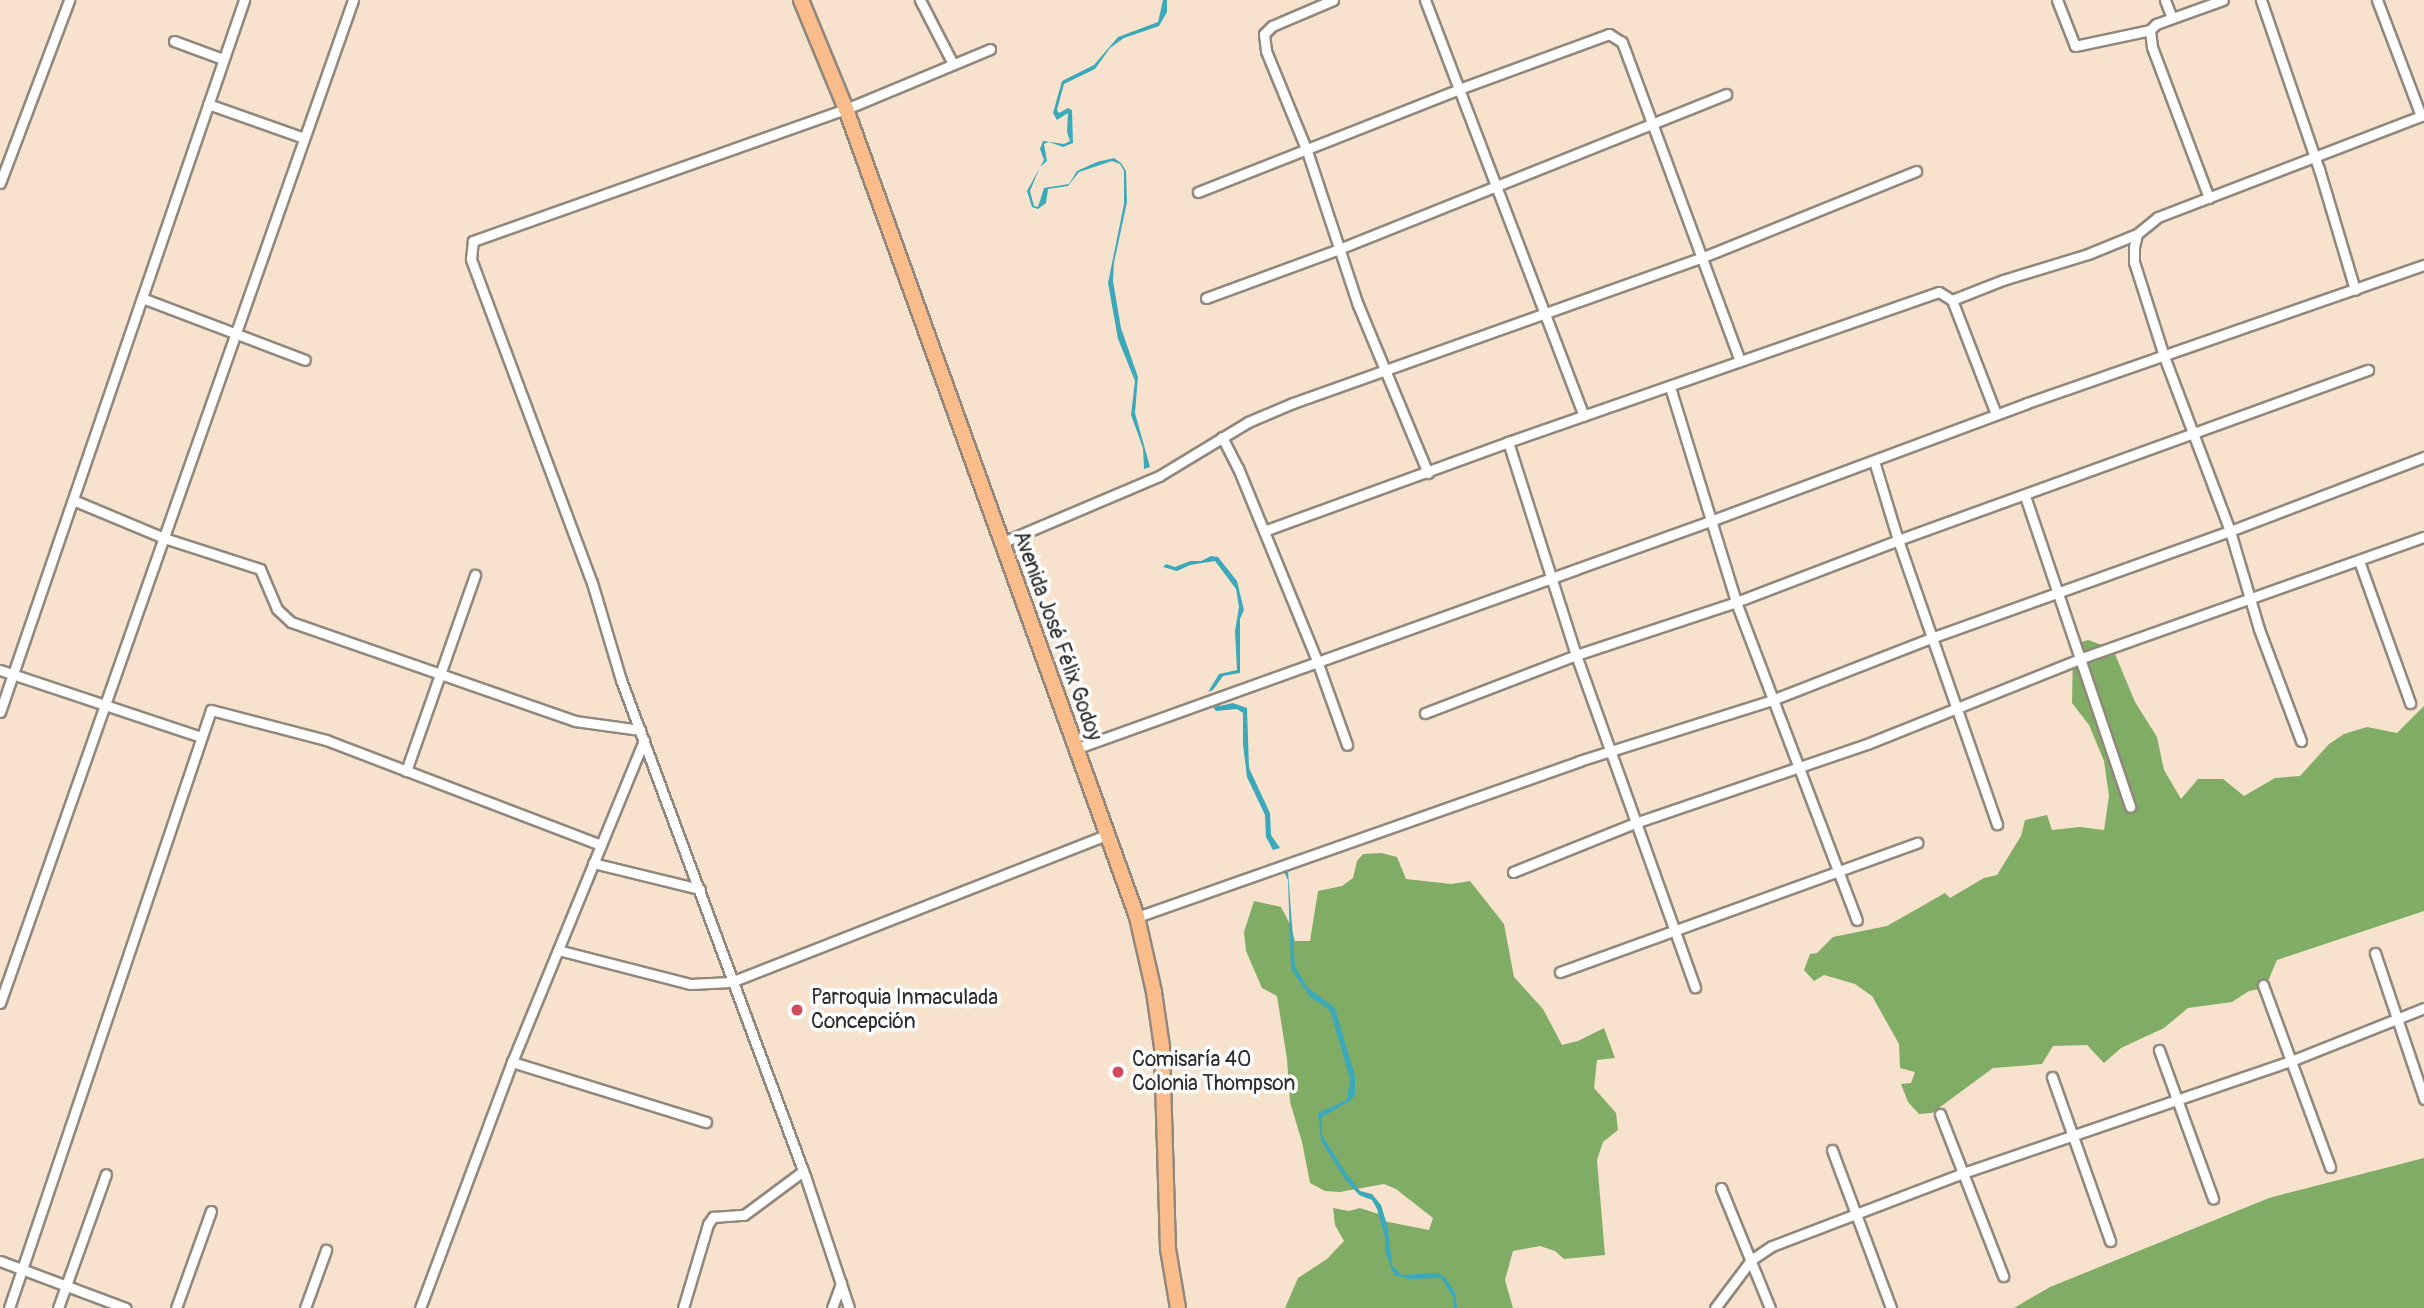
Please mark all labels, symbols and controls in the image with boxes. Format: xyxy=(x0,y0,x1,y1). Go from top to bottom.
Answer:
street label: Avenida José Félix Godoy xyxy=(1007,528,1107,744)
place label: Parroquia Inmaculada Concepción xyxy=(811,985,998,1035)
marker: Parroquia Inmaculada Concepción xyxy=(789,1002,805,1018)
place label: Comisaría 40 Colonia Thompson xyxy=(1132,1047,1295,1097)
marker: Comisaría 40 Colonia Thompson xyxy=(1110,1064,1126,1080)

